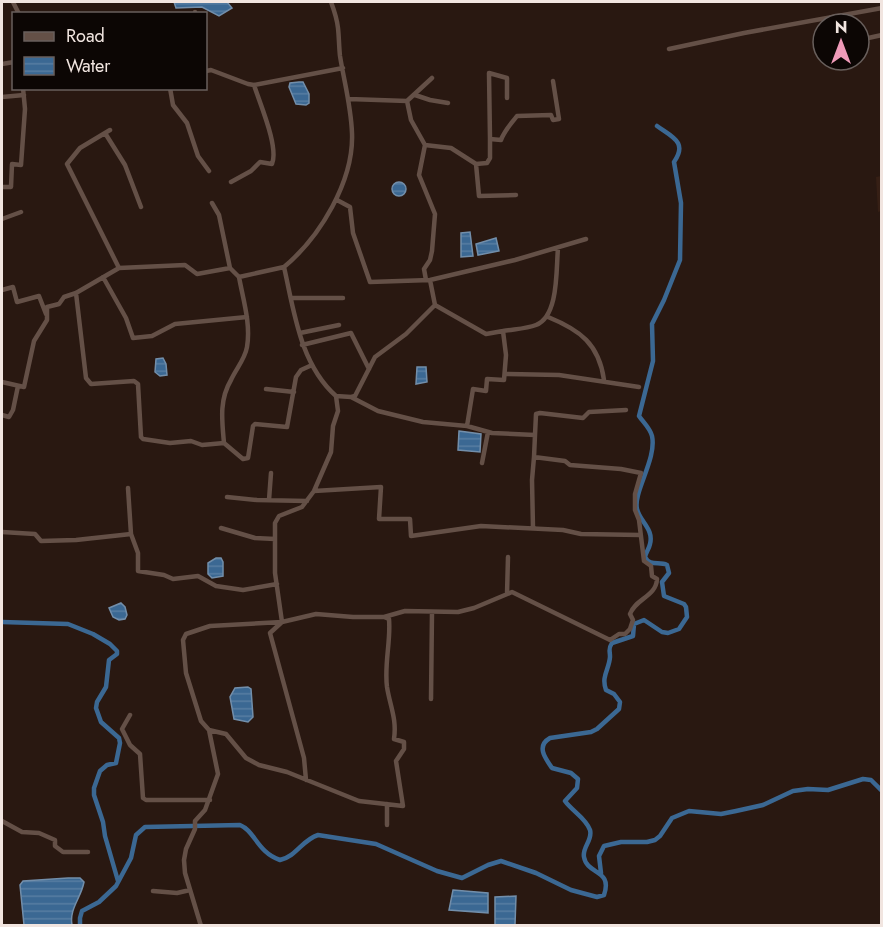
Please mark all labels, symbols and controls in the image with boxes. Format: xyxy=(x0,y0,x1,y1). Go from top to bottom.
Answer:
legend xyxy=(12,12,207,90)
north arrow xyxy=(811,12,871,72)
text: N xyxy=(835,16,847,39)
text: Road xyxy=(66,23,105,49)
text: Water xyxy=(66,53,111,79)

